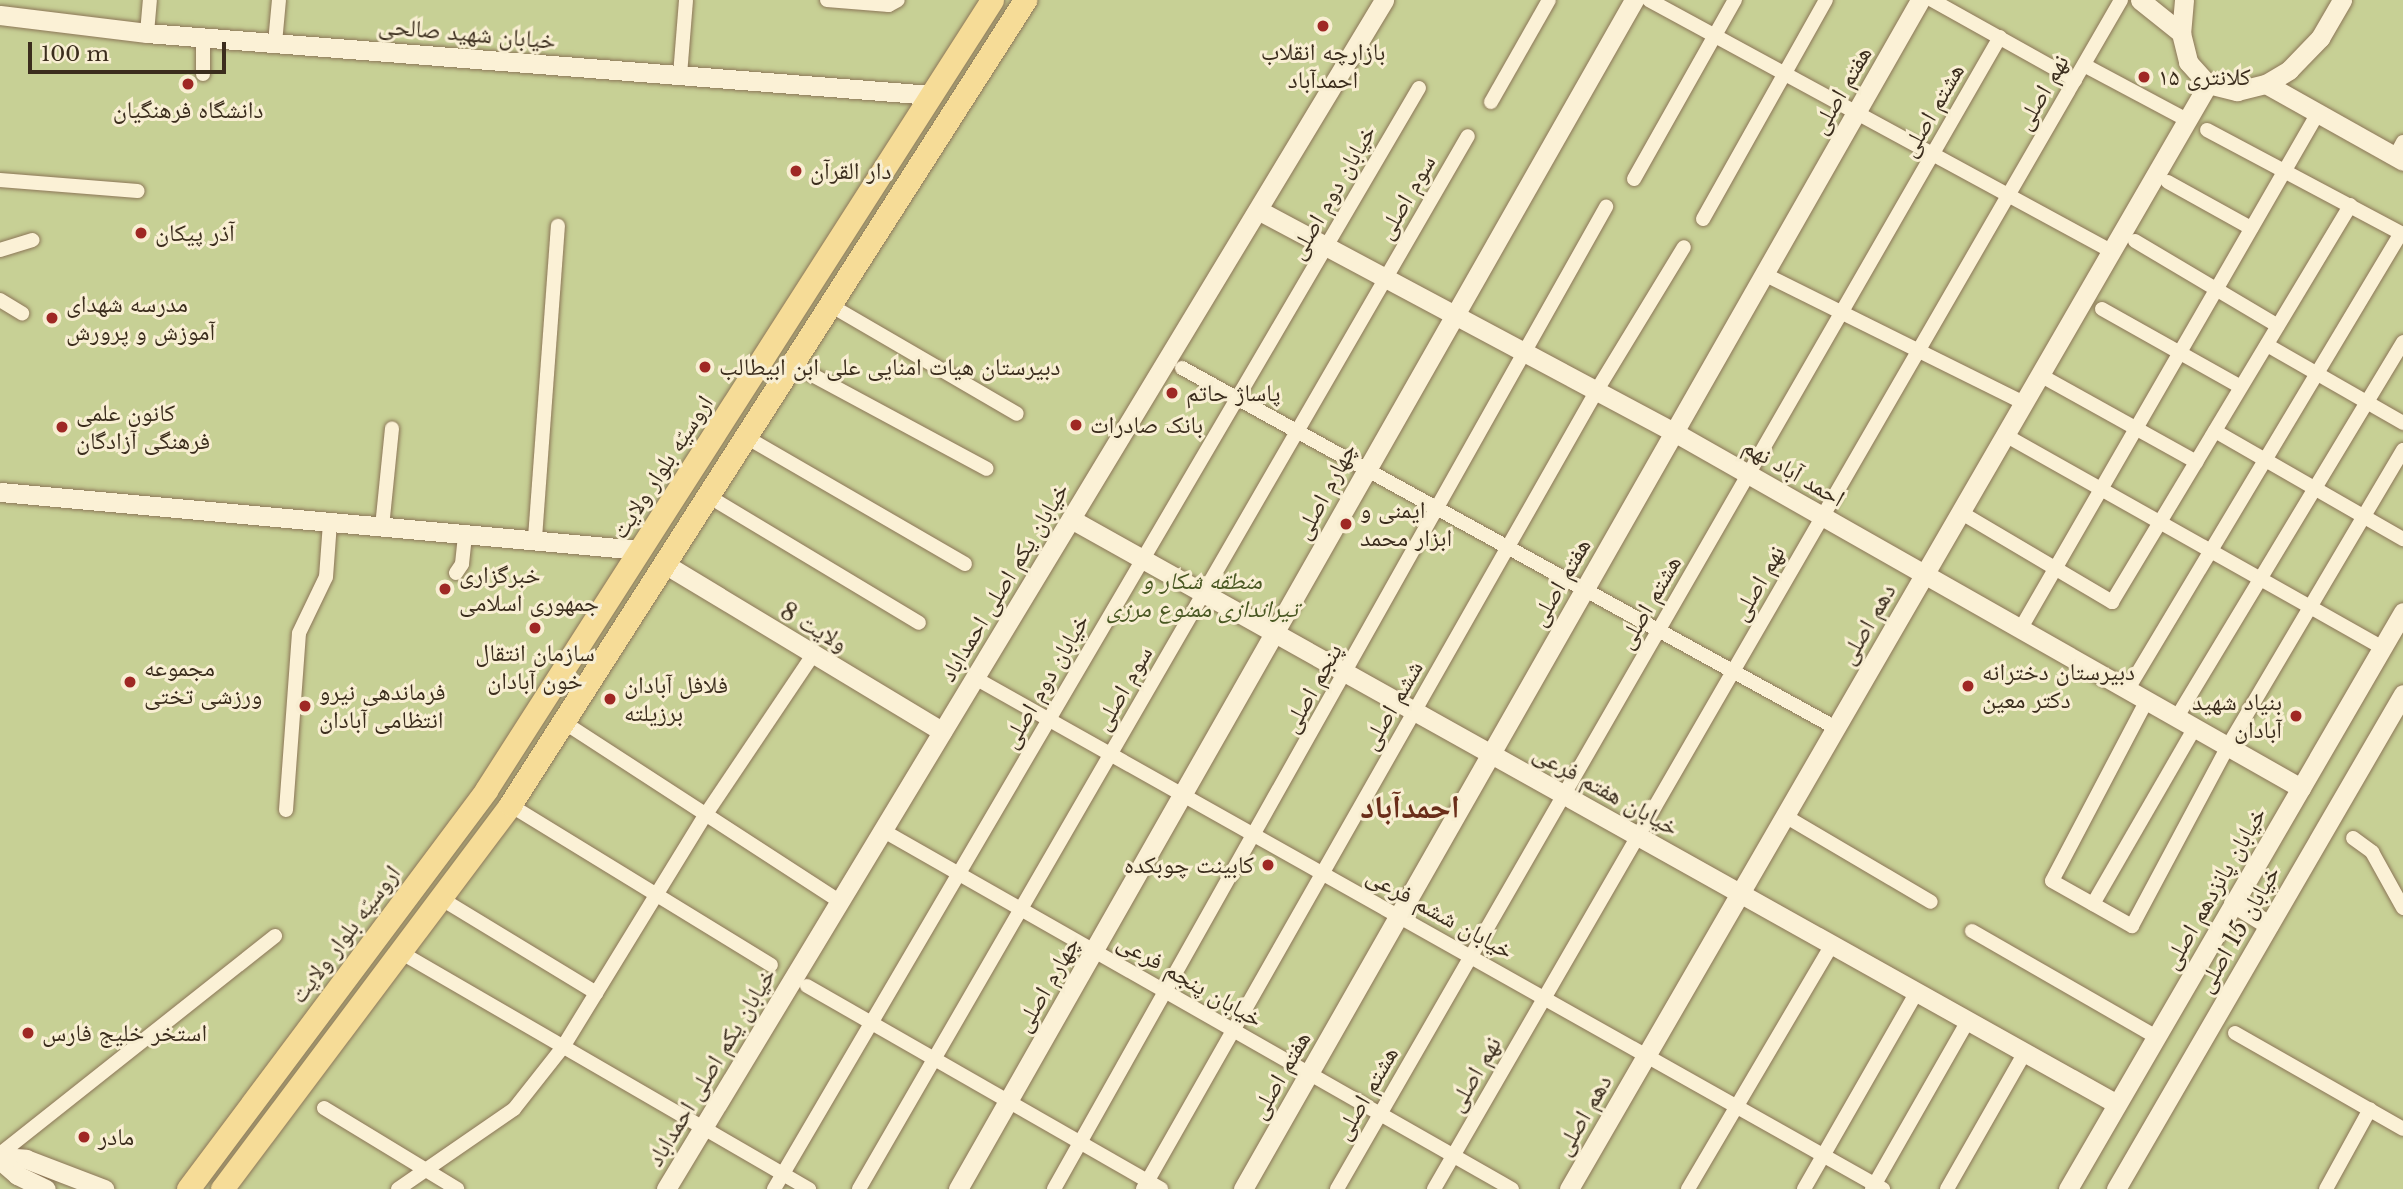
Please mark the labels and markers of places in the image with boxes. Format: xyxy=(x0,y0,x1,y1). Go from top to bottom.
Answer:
marker: بازارچه انقلاب احمدآباد xyxy=(1315,18,1331,34)
place label: بازارچه انقلاب احمدآباد xyxy=(1261,38,1385,94)
place label: کلانتری ۱۵ xyxy=(2158,63,2251,91)
marker: کلانتری ۱۵ xyxy=(2136,69,2152,85)
marker: دانشگاه فرهنگیان xyxy=(180,76,196,92)
place label: دانشگاه فرهنگیان xyxy=(113,96,263,124)
place label: دار القرآن xyxy=(810,157,891,185)
marker: دار القرآن xyxy=(788,163,804,179)
place label: آذر پیکان xyxy=(155,219,235,247)
marker: آذر پیکان xyxy=(133,225,149,241)
place label: مدرسه شهدای آموزش و پرورش xyxy=(66,290,215,346)
marker: مدرسه شهدای آموزش و پرورش xyxy=(44,310,60,326)
place label: دبیرستان هیات امنایی علی ابن ابیطالب xyxy=(719,353,1060,381)
marker: دبیرستان هیات امنایی علی ابن ابیطالب xyxy=(697,359,713,375)
place label: پاساژ حاتم xyxy=(1186,379,1281,407)
marker: پاساژ حاتم xyxy=(1164,385,1180,401)
place label: کانون علمی فرهنگی آزادگان xyxy=(76,399,210,455)
place label: بانک صادرات xyxy=(1090,411,1203,439)
marker: بانک صادرات xyxy=(1068,417,1084,433)
marker: کانون علمی فرهنگی آزادگان xyxy=(54,419,70,435)
place label: ایمنی و ابزار محمد xyxy=(1360,496,1452,552)
marker: ایمنی و ابزار محمد xyxy=(1338,516,1354,532)
place label: خبرگزاری جمهوری اسلامی xyxy=(459,561,599,617)
marker: خبرگزاری جمهوری اسلامی xyxy=(437,581,453,597)
marker: سازمان انتقال خون آبادان xyxy=(527,620,543,636)
place label: سازمان انتقال خون آبادان xyxy=(475,639,595,695)
place label: مجموعه ورزشی تختی xyxy=(144,654,262,710)
place label: دبیرستان دخترانه دکتر معین xyxy=(1982,658,2135,714)
place label: فلافل آبادان برزیلته xyxy=(624,671,728,727)
marker: مجموعه ورزشی تختی xyxy=(122,674,138,690)
place label: فرماندهی نیرو انتظامی آبادان xyxy=(319,678,446,734)
marker: دبیرستان دخترانه دکتر معین xyxy=(1960,678,1976,694)
place label: بنیاد شهید آبادان xyxy=(2192,688,2282,744)
marker: فلافل آبادان برزیلته xyxy=(602,691,618,707)
marker: فرماندهی نیرو انتظامی آبادان xyxy=(297,698,313,714)
marker: بنیاد شهید آبادان xyxy=(2288,708,2304,724)
place label: كابينت چوبكده xyxy=(1124,851,1254,879)
marker: كابينت چوبكده xyxy=(1260,857,1276,873)
place label: استخر خلیج فارس xyxy=(42,1019,207,1047)
marker: استخر خلیج فارس xyxy=(20,1025,36,1041)
place label: مادر xyxy=(98,1123,134,1151)
marker: مادر xyxy=(76,1129,92,1145)

